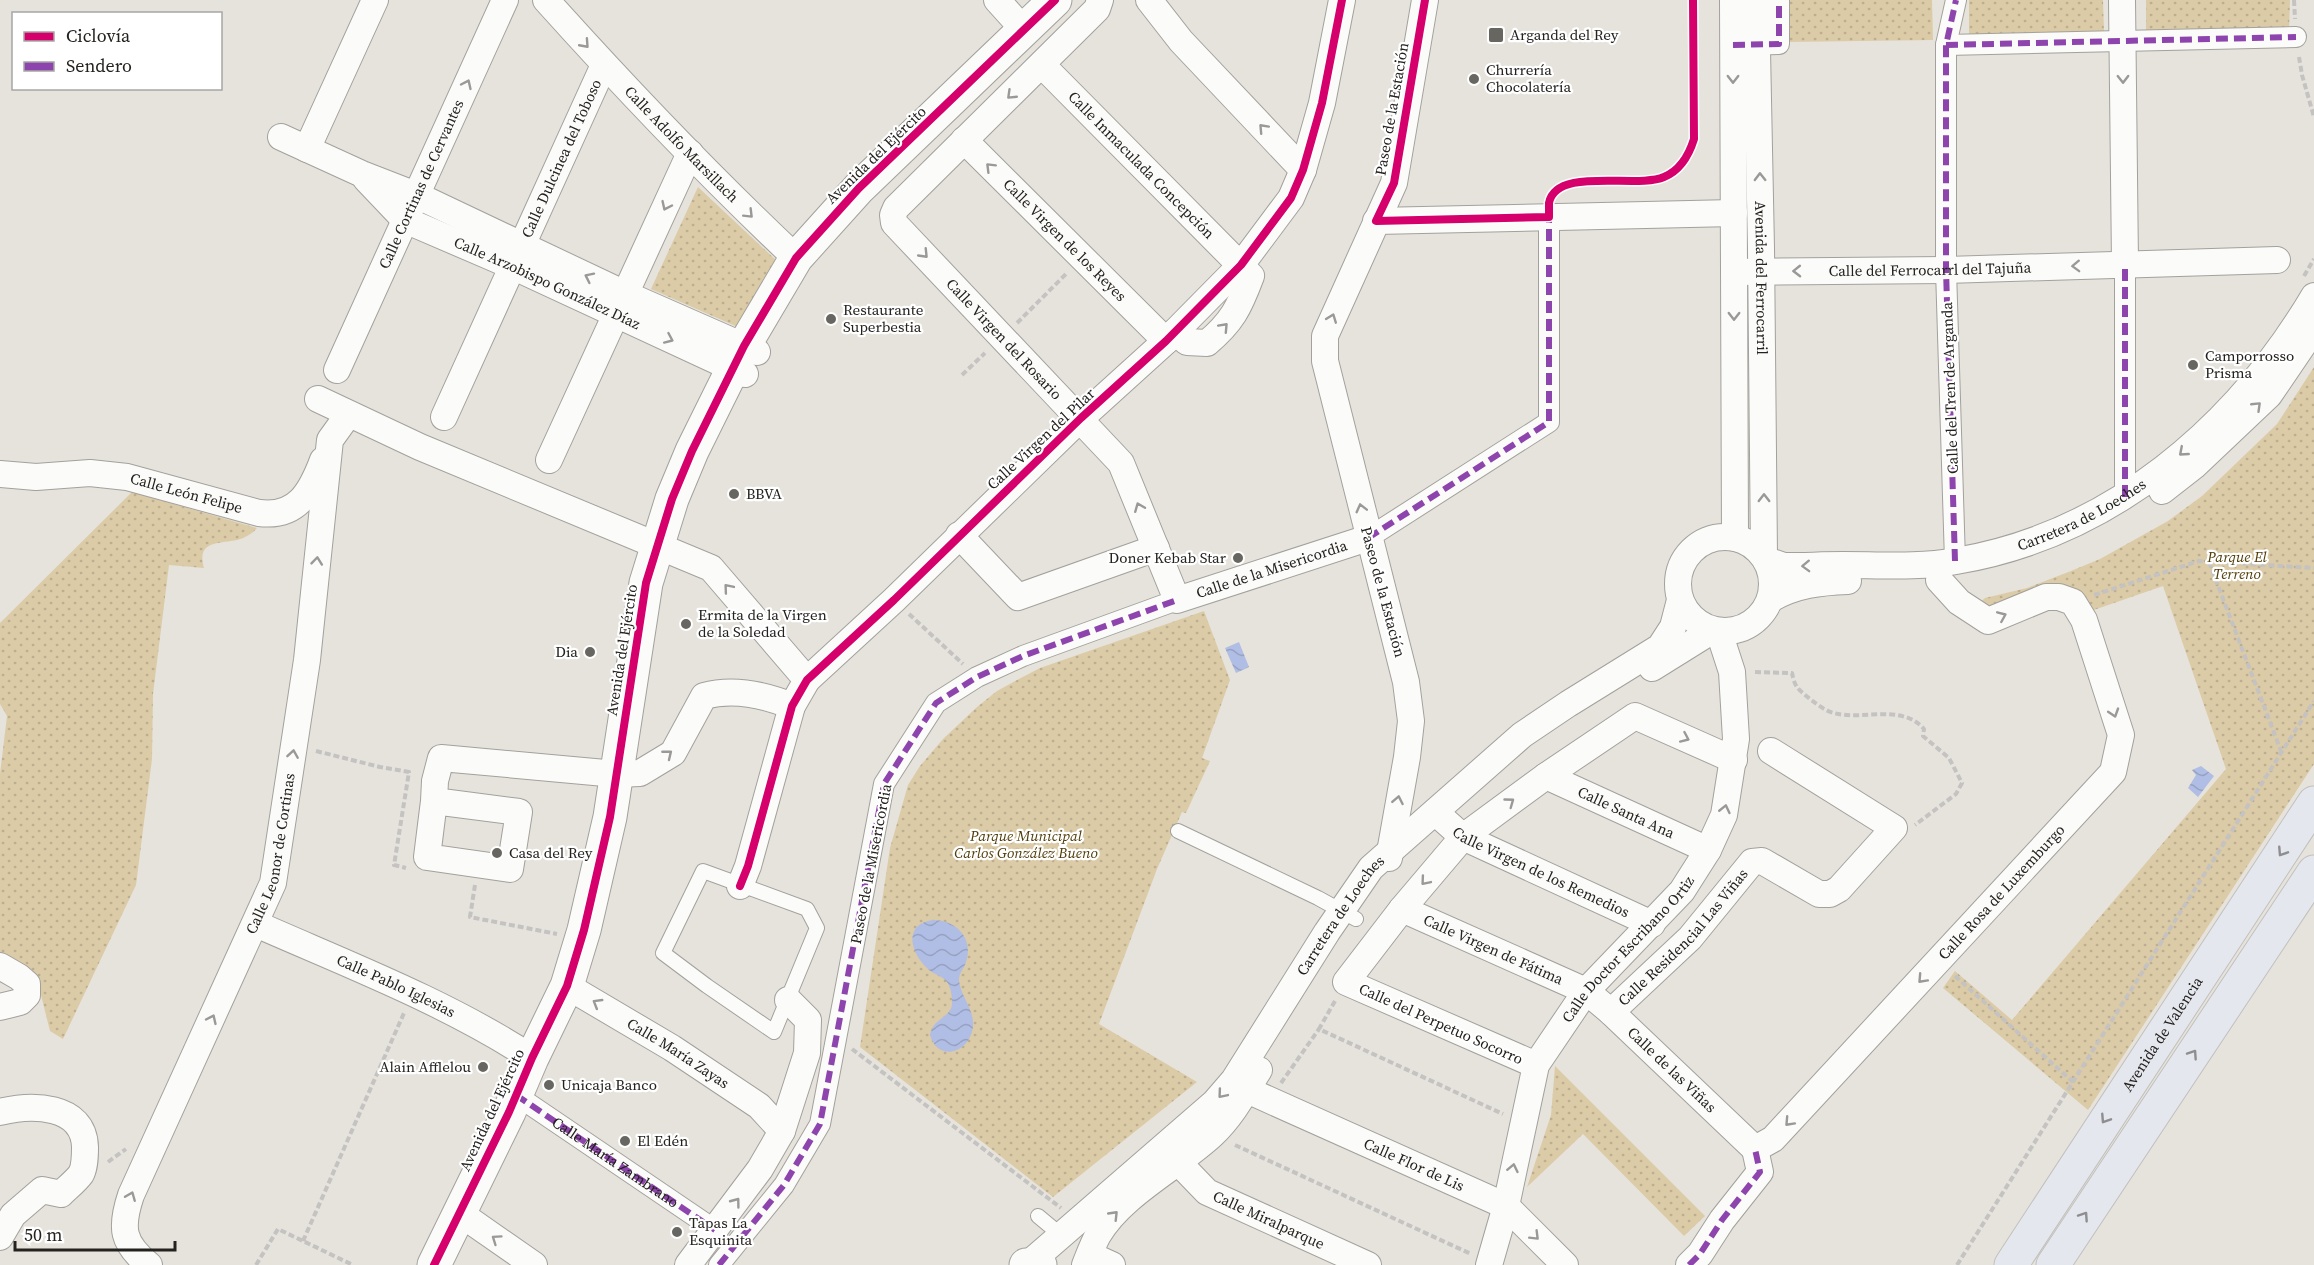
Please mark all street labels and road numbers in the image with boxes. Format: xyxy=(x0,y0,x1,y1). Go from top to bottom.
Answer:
street label: Paseo de la Estación xyxy=(1369,41,1414,177)
street label: Calle Dulcinea del Toboso xyxy=(516,76,606,241)
street label: Calle Adolfo Marsillach xyxy=(620,81,744,207)
street label: Calle Inmaculada Concepción xyxy=(1064,86,1219,243)
street label: Calle Cortinas de Cervantes xyxy=(373,96,468,272)
street label: Avenida del Ejército xyxy=(821,101,931,208)
street label: Calle Virgen de los Reyes xyxy=(999,174,1131,306)
street label: Avenida del Ferrocarril xyxy=(1750,201,1773,356)
street label: Calle Arzobispo González Díaz xyxy=(451,231,644,334)
street label: Calle del Ferrocarrl del Tajuña xyxy=(1829,256,2032,281)
street label: Calle Virgen del Rosario xyxy=(942,274,1067,404)
street label: Calle del Tren de Arganda xyxy=(1936,301,1963,474)
street label: Calle Virgen del Pilar xyxy=(982,383,1100,494)
street label: Calle León Felipe xyxy=(128,467,245,518)
street label: Carretera de Loeches xyxy=(2014,474,2150,555)
street label: Paseo de la Estación xyxy=(1356,524,1411,660)
street label: Calle de la Misericordia xyxy=(1193,534,1350,603)
street label: Avenida del Ejército xyxy=(601,583,642,717)
street label: Calle Leonor de Cortinas xyxy=(240,772,300,937)
street label: Calle Santa Ana xyxy=(1574,781,1678,843)
street label: Paseo de la Misericordia xyxy=(845,782,896,946)
street label: Calle Rosa de Luxemburgo xyxy=(1933,819,2069,964)
street label: Calle Virgen de los Remedios xyxy=(1448,821,1633,922)
street label: Carretera de Loeches xyxy=(1291,850,1389,979)
street label: Calle Residencial Las Viñas xyxy=(1613,864,1753,1010)
street label: Calle Doctor Escribano Ortiz xyxy=(1557,872,1699,1027)
street label: Calle Virgen de Fátima xyxy=(1420,909,1567,990)
street label: Calle Pablo Iglesias xyxy=(333,949,459,1022)
street label: Avenida de Valencia xyxy=(2117,972,2208,1096)
street label: Calle del Perpetuo Socorro xyxy=(1356,978,1527,1069)
street label: Calle María Zayas xyxy=(623,1013,734,1093)
street label: Calle de las Viñas xyxy=(1623,1022,1721,1117)
street label: Avenida del Ejército xyxy=(454,1045,529,1174)
street label: Calle María Zambrano xyxy=(548,1111,683,1212)
street label: Calle Flor de Lis xyxy=(1361,1133,1468,1196)
street label: Calle Miralparque xyxy=(1210,1185,1328,1254)

